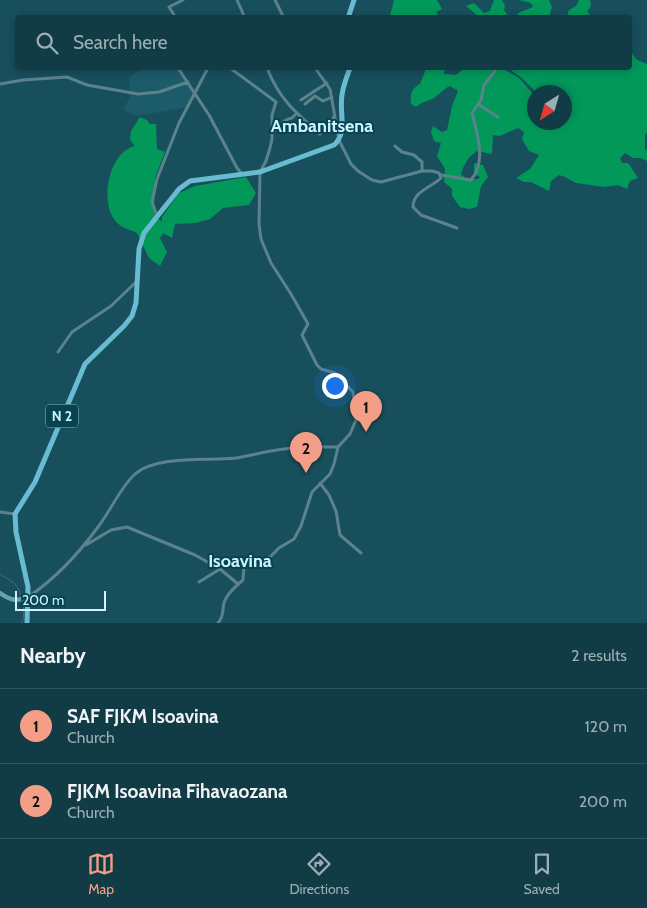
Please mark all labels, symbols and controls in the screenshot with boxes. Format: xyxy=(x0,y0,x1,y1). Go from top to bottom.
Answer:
search box xyxy=(15,15,632,70)
icon: search xyxy=(33,29,61,57)
text: Search here xyxy=(73,31,167,54)
north arrow xyxy=(527,85,572,130)
district label: Ambanitsena xyxy=(271,115,373,137)
your location xyxy=(322,373,348,399)
pin: 1 xyxy=(350,391,382,432)
road number: N 2 xyxy=(46,404,78,428)
pin: 2 xyxy=(290,432,322,473)
district label: Isoavina xyxy=(208,550,272,572)
scale bar xyxy=(15,588,106,611)
text: 200 m xyxy=(22,591,64,609)
text: Nearby xyxy=(20,643,86,668)
text: 2 results xyxy=(571,646,627,665)
text: SAF FJKM Isoavina xyxy=(67,705,219,728)
text: 1 xyxy=(33,717,39,736)
text: 120 m xyxy=(585,717,627,736)
text: Church xyxy=(67,728,115,747)
text: FJKM Isoavina Fihavaozana xyxy=(67,780,288,803)
text: 2 xyxy=(32,792,40,811)
text: 200 m xyxy=(579,792,627,811)
text: Church xyxy=(67,803,115,822)
tab: Map xyxy=(87,850,115,898)
tab: Directions xyxy=(289,850,349,898)
tab: Saved xyxy=(523,850,560,898)

